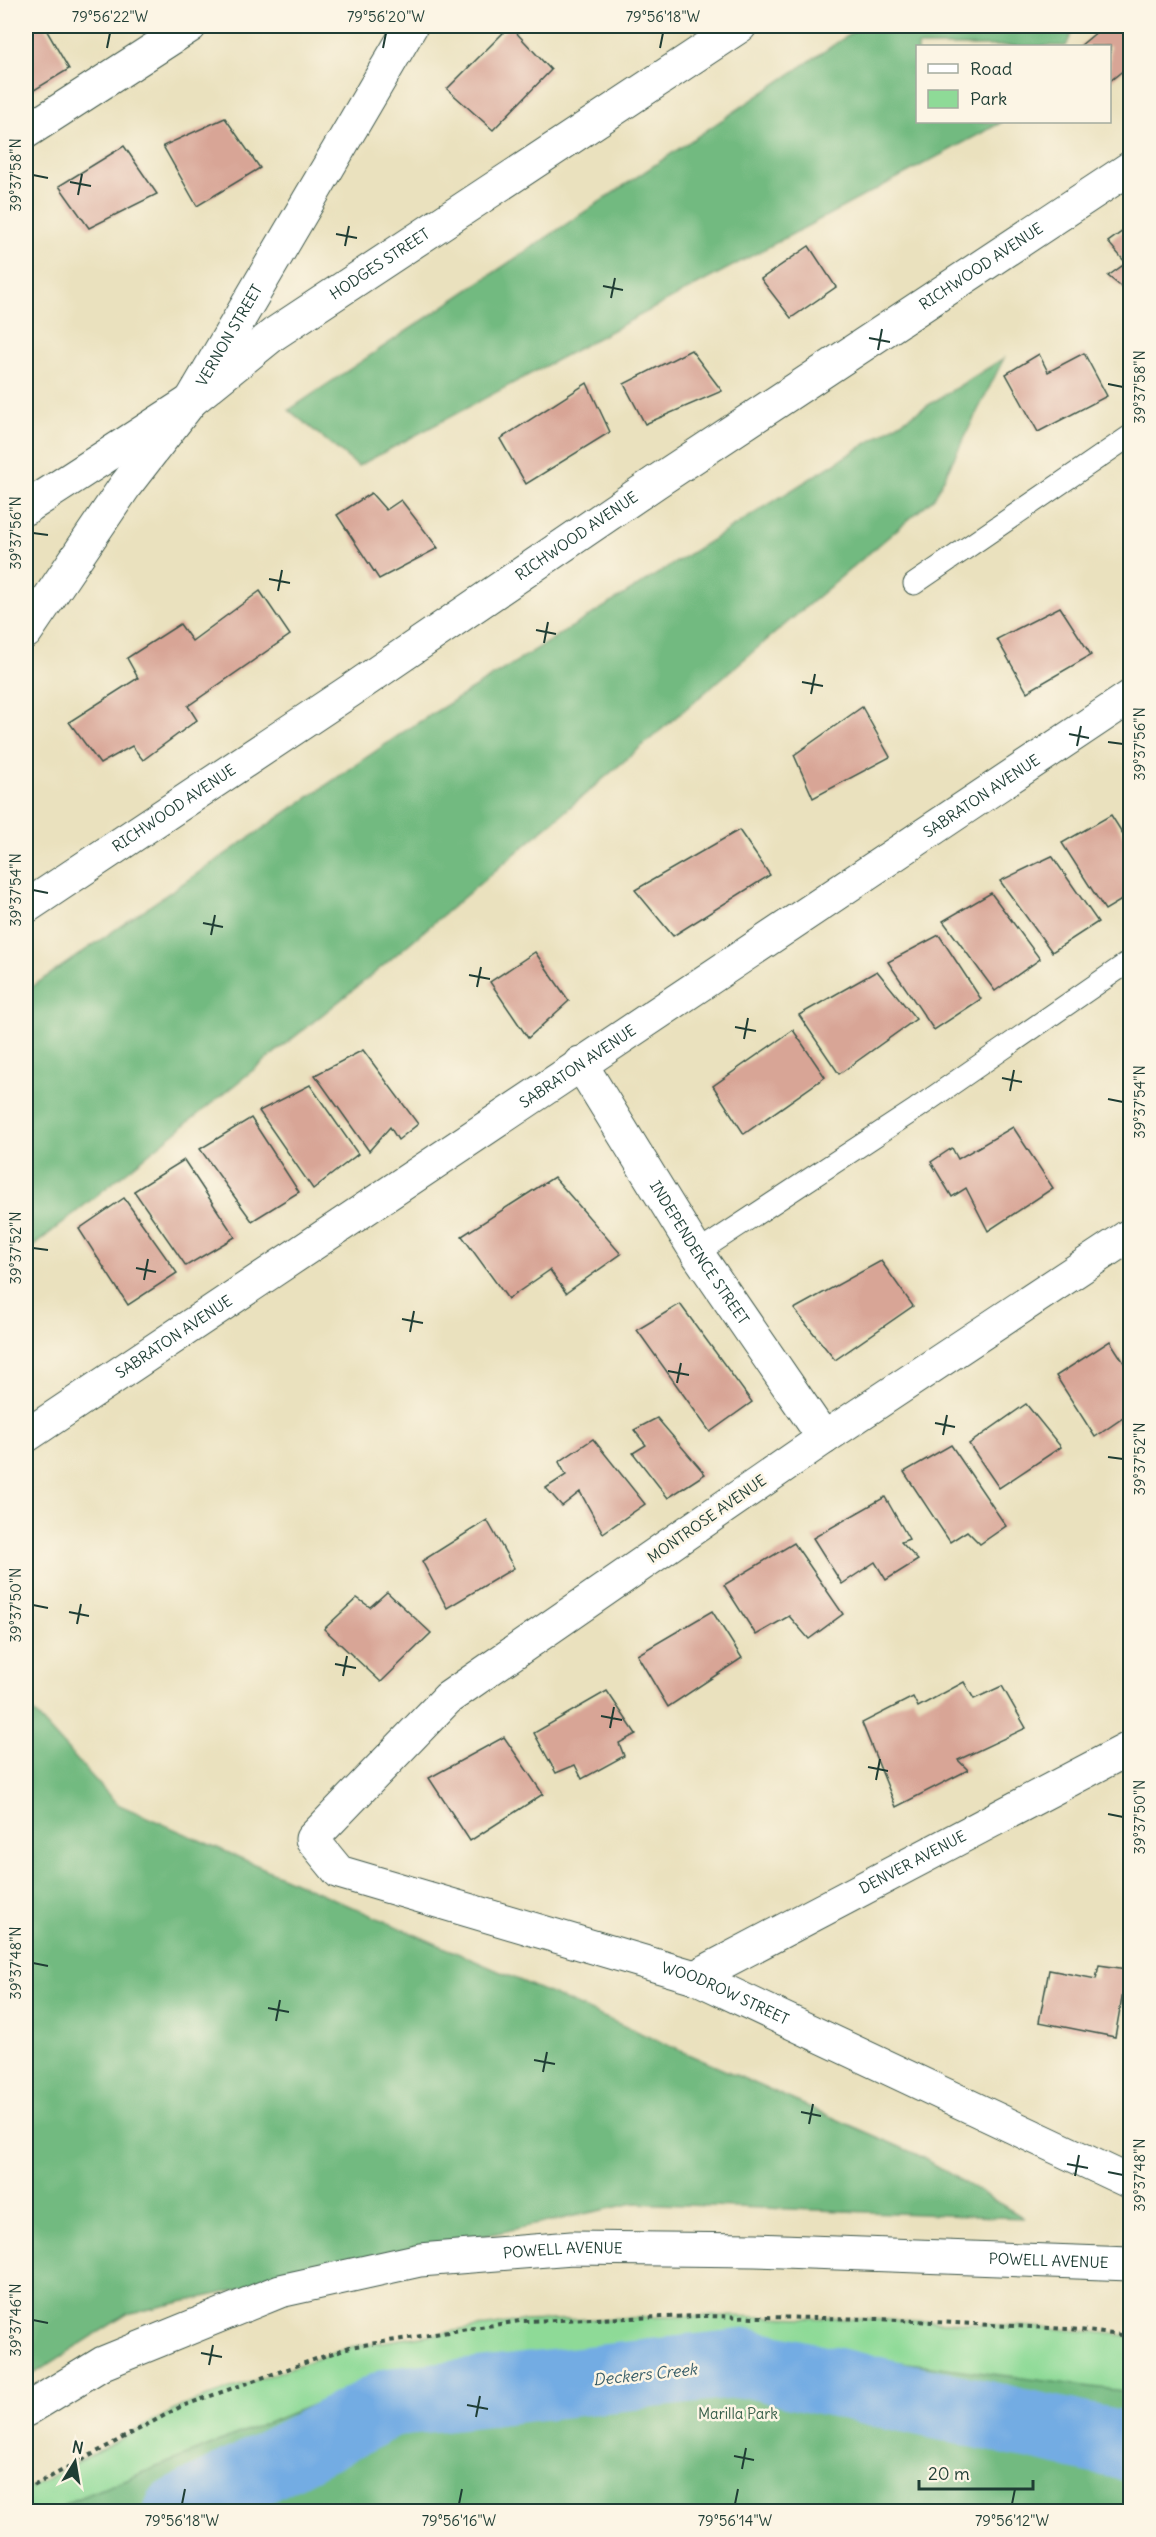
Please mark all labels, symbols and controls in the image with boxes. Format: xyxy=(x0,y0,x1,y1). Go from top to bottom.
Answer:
text: 79°56'22"W xyxy=(72,7,149,26)
text: 79°56'20"W xyxy=(347,7,425,26)
text: 79°56'18"W xyxy=(626,7,701,26)
legend xyxy=(916,45,1111,123)
text: Road xyxy=(970,57,1013,80)
text: Park xyxy=(970,87,1007,110)
text: 39°37'58"N xyxy=(6,138,25,212)
street label: RICHWOOD AVENUE xyxy=(915,218,1046,314)
street label: HODGES STREET xyxy=(326,224,433,304)
street label: VERNON STREET xyxy=(192,281,266,390)
text: 39°37'58"N xyxy=(1130,350,1149,424)
street label: RICHWOOD AVENUE xyxy=(512,487,642,584)
text: 39°37'56"N xyxy=(6,496,25,570)
text: 39°37'56"N xyxy=(1130,707,1149,781)
street label: SABRATON AVENUE xyxy=(920,750,1043,842)
street label: RICHWOOD AVENUE xyxy=(109,760,239,856)
text: 39°37'54"N xyxy=(6,853,25,927)
street label: SABRATON AVENUE xyxy=(516,1020,640,1112)
text: 39°37'54"N xyxy=(1130,1065,1149,1139)
street label: INDEPENDENCE STREET xyxy=(646,1177,753,1328)
text: 39°37'52"N xyxy=(6,1211,25,1285)
street label: SABRATON AVENUE xyxy=(112,1291,236,1382)
text: 39°37'52"N xyxy=(1130,1422,1149,1496)
street label: MONTROSE AVENUE xyxy=(644,1470,770,1567)
text: 39°37'50"N xyxy=(6,1568,25,1642)
text: 39°37'50"N xyxy=(1130,1780,1149,1854)
street label: DENVER AVENUE xyxy=(856,1826,969,1898)
text: 39°37'48"N xyxy=(6,1926,25,2000)
street label: WOODROW STREET xyxy=(659,1958,792,2029)
text: 39°37'48"N xyxy=(1130,2138,1149,2212)
street label: POWELL AVENUE xyxy=(502,2238,623,2262)
street label: POWELL AVENUE xyxy=(988,2249,1109,2272)
text: 39°37'46"N xyxy=(6,2283,25,2357)
water label: Deckers Creek xyxy=(592,2358,700,2389)
park label: Marilla Park xyxy=(698,2404,778,2423)
north arrow xyxy=(45,2432,105,2492)
text: N xyxy=(71,2436,85,2458)
scale bar xyxy=(919,2453,1033,2491)
text: 20 m xyxy=(928,2462,970,2485)
text: 79°56'18"W xyxy=(145,2511,220,2530)
text: 79°56'16"W xyxy=(422,2511,497,2530)
text: 79°56'14"W xyxy=(698,2511,773,2530)
text: 79°56'12"W xyxy=(975,2511,1049,2530)

